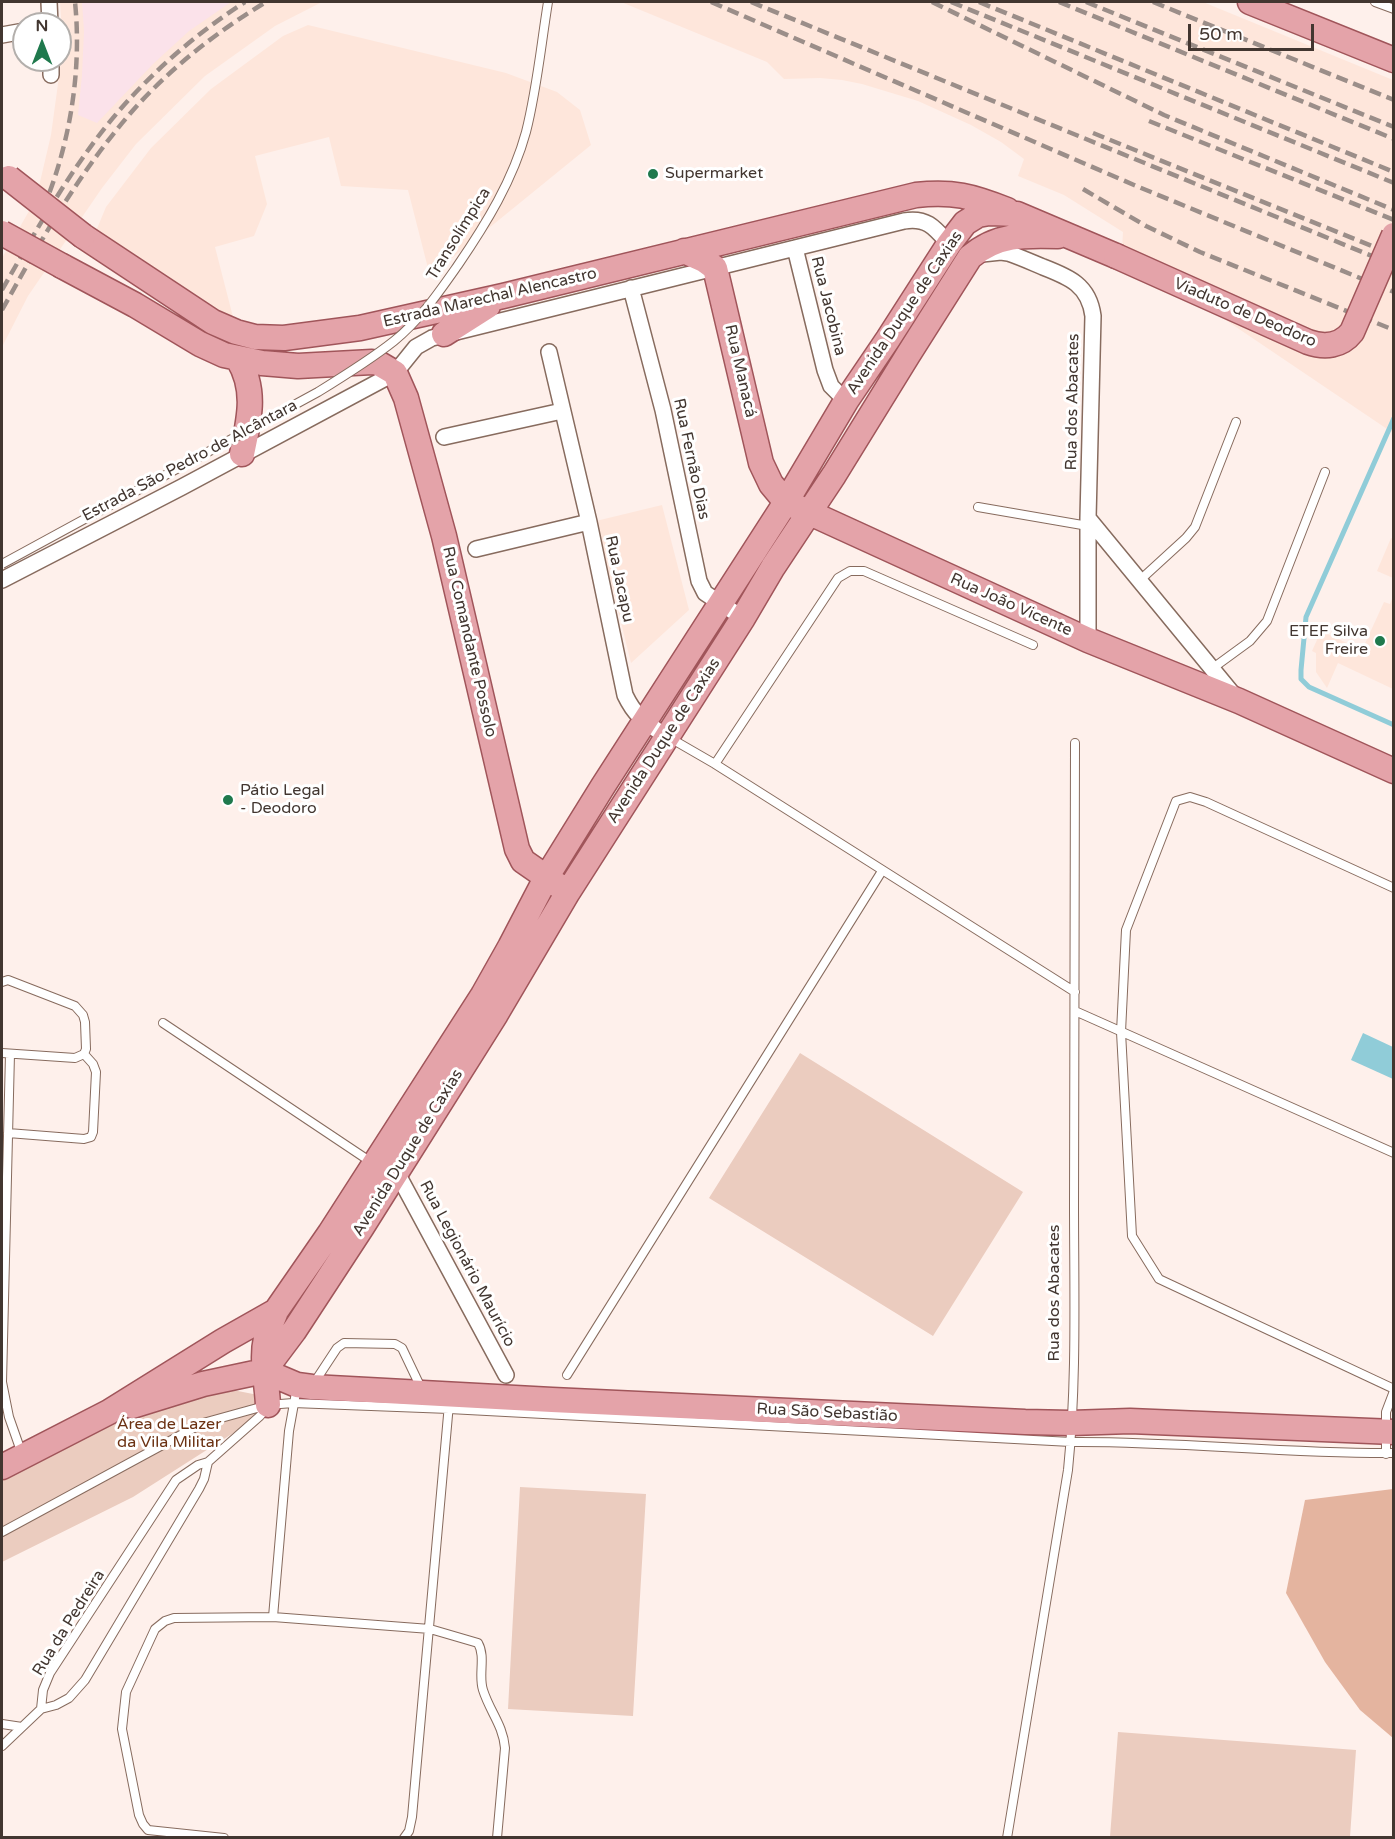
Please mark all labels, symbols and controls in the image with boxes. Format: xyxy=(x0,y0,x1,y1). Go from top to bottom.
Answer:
north arrow xyxy=(12,12,72,72)
scale bar xyxy=(1191,12,1317,50)
text: N xyxy=(36,16,48,36)
text: 50 m xyxy=(1199,23,1243,45)
place label: Supermarket xyxy=(665,164,763,184)
marker: Supermarket xyxy=(646,167,660,181)
street label: Transolímpica xyxy=(423,184,495,284)
street label: Avenida Duque de Caxias xyxy=(843,228,967,398)
street label: Rua Jacobina xyxy=(806,254,850,358)
street label: Estrada Marechal Alencastro xyxy=(381,264,599,332)
street label: Viaduto de Deodoro xyxy=(1171,274,1319,352)
street label: Rua Manacá xyxy=(720,323,760,419)
street label: Rua dos Abacates xyxy=(1062,333,1084,471)
street label: Estrada São Pedro de Alcântara xyxy=(79,396,301,526)
street label: Rua Fernão Dias xyxy=(669,397,713,521)
street label: Rua Jacapu xyxy=(600,534,638,624)
street label: Rua Comandante Possolo xyxy=(438,545,500,739)
street label: Rua João Vicente xyxy=(947,570,1075,640)
place label: ETEF Silva Freire xyxy=(1289,622,1368,660)
marker: ETEF Silva Freire xyxy=(1373,634,1387,648)
street label: Avenida Duque de Caxias xyxy=(603,655,725,827)
place label: Pátio Legal - Deodoro xyxy=(240,781,324,819)
marker: Pátio Legal - Deodoro xyxy=(221,793,235,807)
street label: Avenida Duque de Caxias xyxy=(349,1066,467,1240)
street label: Rua Legionário Maurício xyxy=(415,1178,519,1350)
street label: Rua dos Abacates xyxy=(1045,1225,1065,1361)
street label: Rua São Sebastião xyxy=(756,1400,898,1426)
park label: Área de Lazer da Vila Militar xyxy=(117,1415,221,1453)
street label: Rua da Pedreira xyxy=(29,1566,109,1680)

